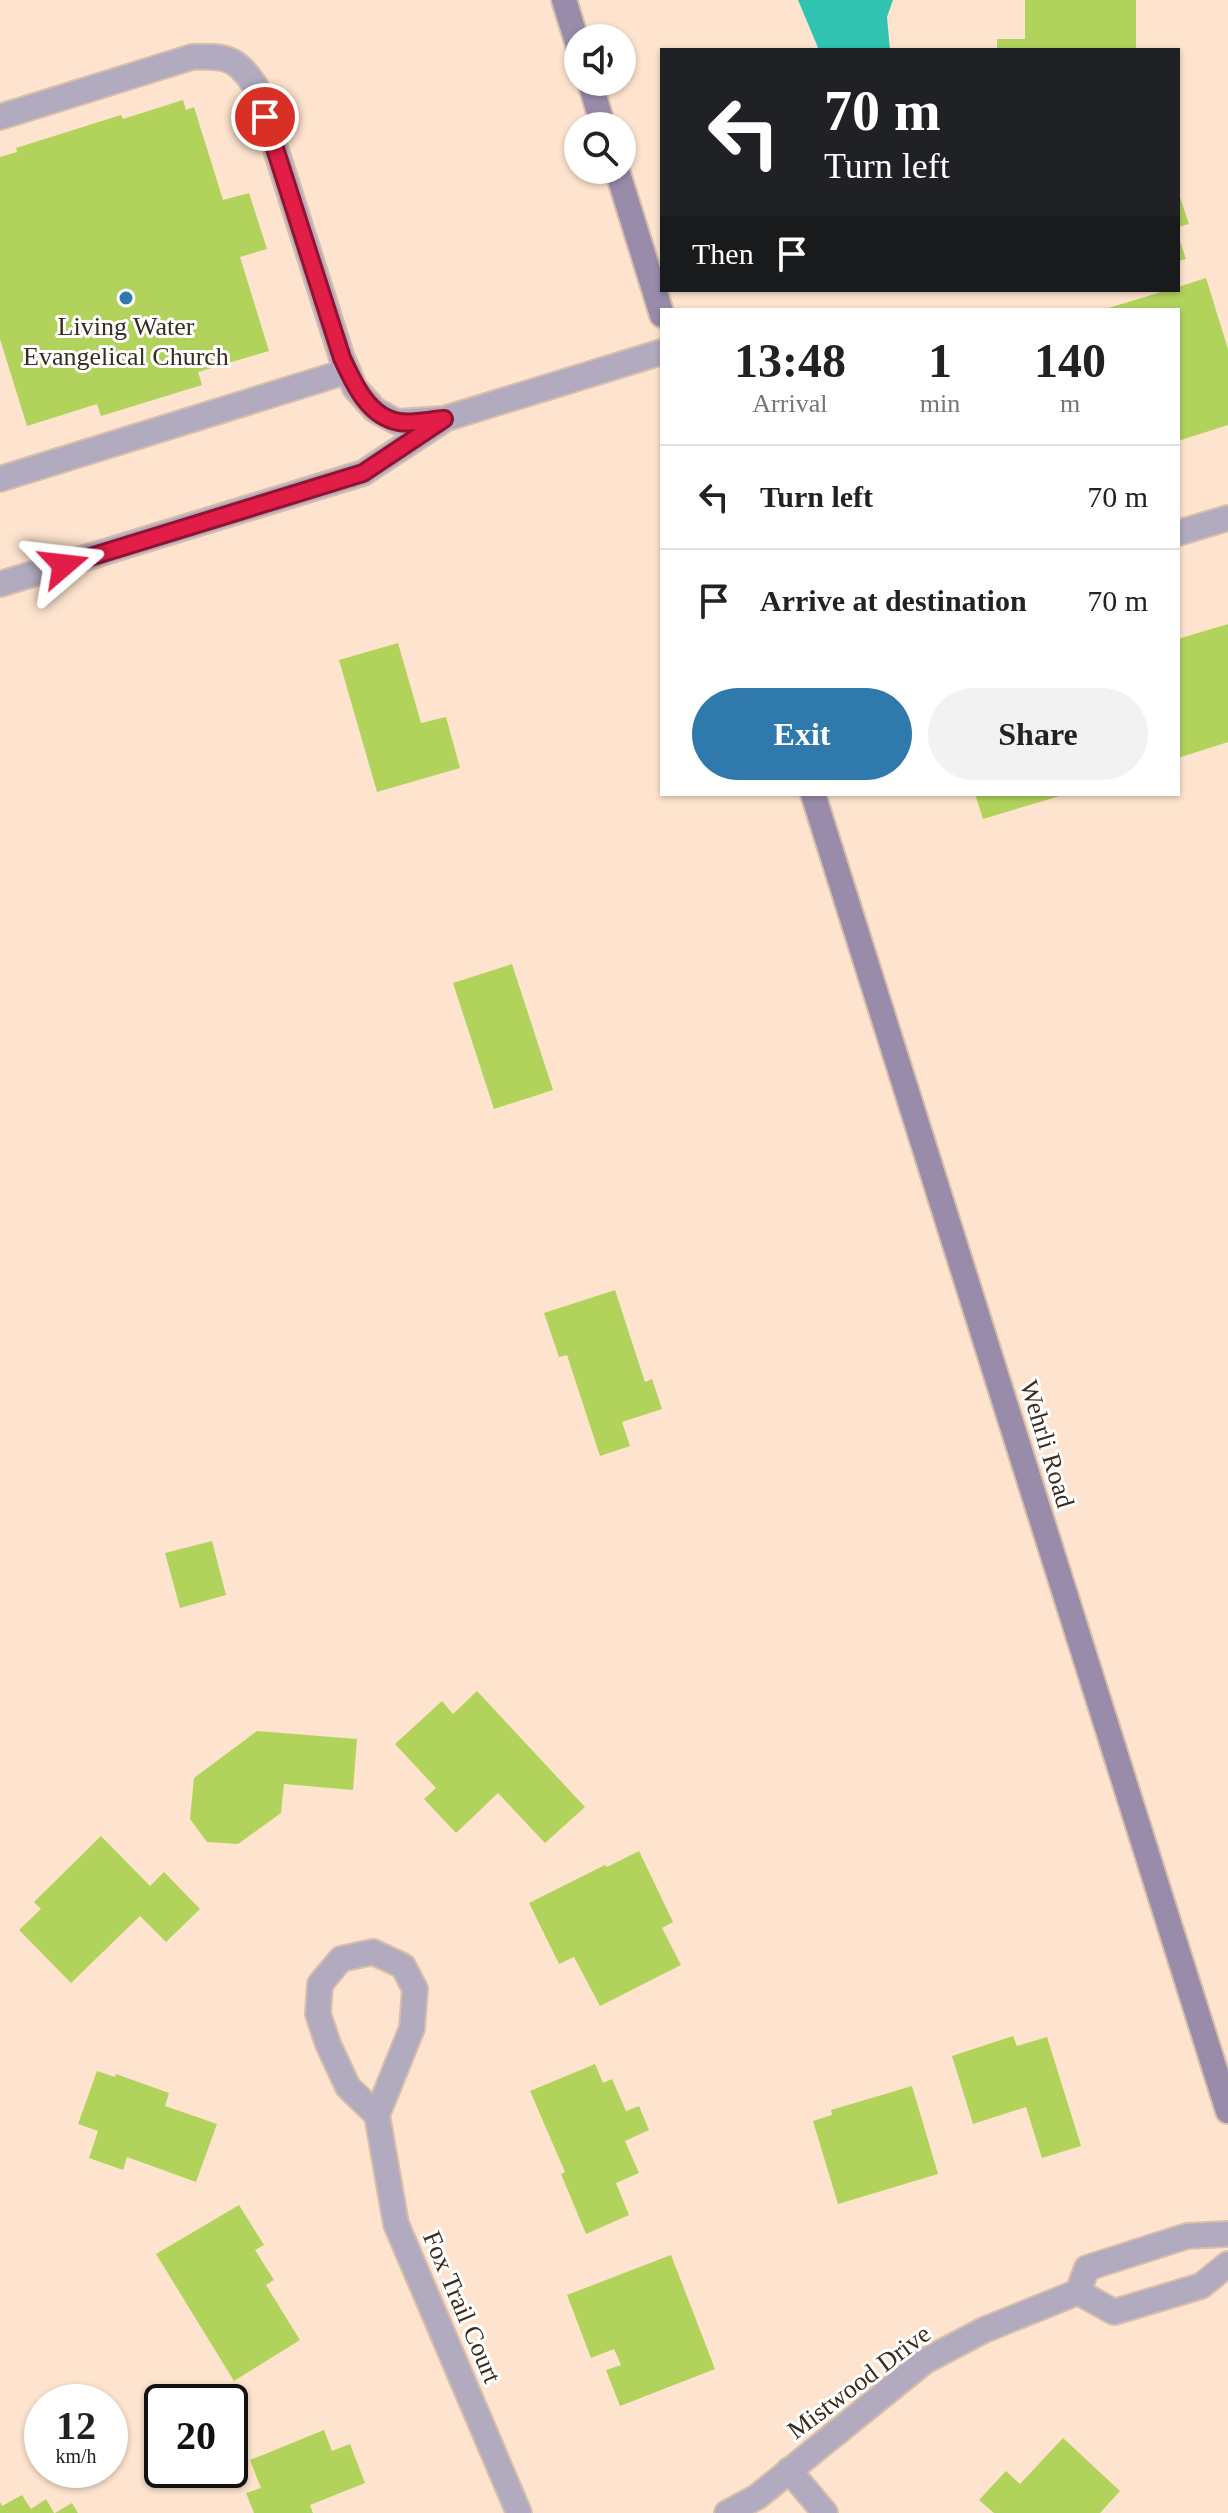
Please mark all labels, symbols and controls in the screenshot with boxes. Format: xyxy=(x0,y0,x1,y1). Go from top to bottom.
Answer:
map controls xyxy=(564,24,636,184)
button: sound xyxy=(564,24,636,96)
icon: left xyxy=(692,80,796,184)
text: 70 m xyxy=(824,80,941,142)
pin xyxy=(231,83,299,151)
icon: arrive xyxy=(243,95,287,139)
button: search xyxy=(564,112,636,184)
text: Turn left xyxy=(824,146,950,186)
icon: arrive xyxy=(770,232,814,276)
text: Then xyxy=(692,237,754,270)
marker: Living Water Evangelical Church xyxy=(117,289,135,307)
place label: Living Water Evangelical Church xyxy=(23,312,229,371)
text: 13:48 xyxy=(734,334,846,387)
text: 1 xyxy=(928,334,952,387)
text: 140 xyxy=(1034,334,1106,387)
text: Arrival xyxy=(752,389,827,418)
text: min xyxy=(920,389,960,418)
text: m xyxy=(1060,389,1080,418)
icon: left xyxy=(692,475,736,519)
text: Turn left xyxy=(760,480,873,513)
text: 70 m xyxy=(1087,480,1148,513)
position arrow xyxy=(22,523,106,607)
icon: arrive xyxy=(692,579,736,623)
text: Arrive at destination xyxy=(760,584,1027,617)
text: 70 m xyxy=(1087,584,1148,617)
button: Exit xyxy=(692,688,912,780)
button: Share xyxy=(928,688,1148,780)
street label: Wehrli Road xyxy=(1014,1377,1080,1511)
street label: Fox Trail Court xyxy=(417,2227,507,2388)
street label: Mistwood Drive xyxy=(782,2319,936,2445)
speed limit sign: 20 xyxy=(144,2384,248,2488)
text: 12 xyxy=(56,2403,96,2448)
text: km/h xyxy=(55,2445,97,2467)

